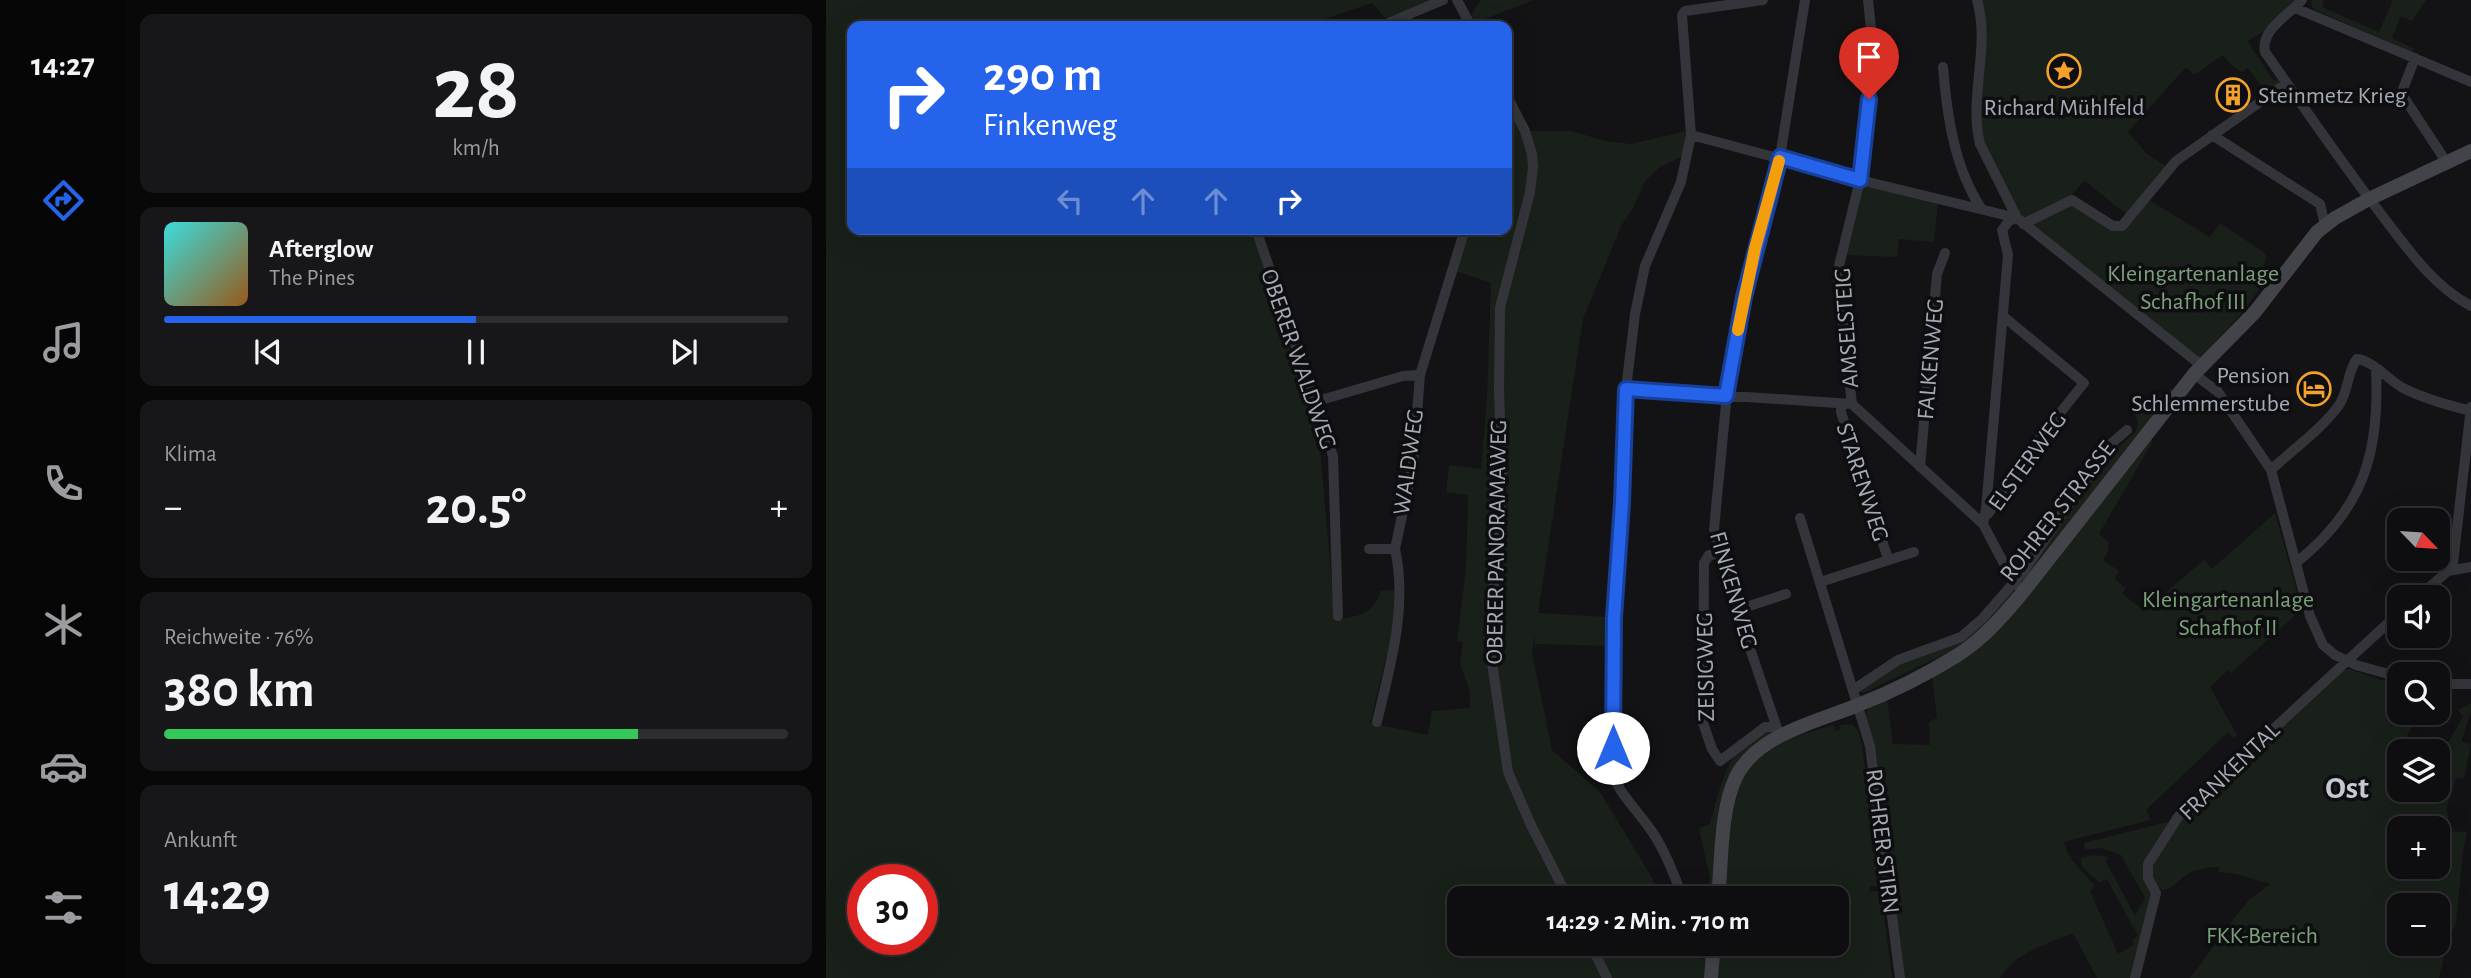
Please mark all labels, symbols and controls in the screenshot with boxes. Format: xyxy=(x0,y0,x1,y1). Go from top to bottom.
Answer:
pin xyxy=(1839,27,1899,99)
icon: arrive xyxy=(1850,38,1888,76)
text: 28 xyxy=(432,44,520,135)
text: 14:27 xyxy=(31,49,95,81)
icon: right xyxy=(868,49,959,140)
text: 290 m xyxy=(983,51,1102,100)
place icon: Richard Mühlfeld xyxy=(2045,52,2083,90)
building icon: Steinmetz Krieg xyxy=(2214,76,2252,114)
place label: Steinmetz Krieg xyxy=(2258,84,2407,108)
place label: Richard Mühlfeld xyxy=(1983,96,2145,120)
text: Finkenweg xyxy=(983,109,1117,141)
text: km/h xyxy=(452,137,500,160)
icon: directions xyxy=(39,176,88,225)
icon: left xyxy=(1051,182,1089,220)
icon: ahead xyxy=(1124,182,1162,220)
icon: ahead xyxy=(1197,182,1235,220)
icon: right xyxy=(1270,182,1308,220)
text: Afterglow xyxy=(269,236,373,262)
park label: Kleingartenanlage Schafhof III xyxy=(2107,262,2279,314)
street label: OBERER WALDWEG xyxy=(1256,266,1340,452)
text: The Pines xyxy=(269,267,355,290)
street label: AMSELSTEIG xyxy=(1831,267,1863,389)
street label: FALKENWEG xyxy=(1914,298,1948,421)
icon: music xyxy=(39,318,88,367)
icon: previous xyxy=(249,333,287,371)
icon: pause xyxy=(457,333,495,371)
icon: next xyxy=(665,333,703,371)
place label: Pension Schlemmerstube xyxy=(2131,364,2290,416)
hotel icon: Pension Schlemmerstube xyxy=(2295,370,2333,408)
street label: WALDWEG xyxy=(1390,408,1428,517)
street label: ELSTERWEG xyxy=(1984,408,2071,515)
street label: OBERER PANORAMAWEG xyxy=(1483,419,1511,665)
street label: STARENWEG xyxy=(1832,420,1892,545)
street label: ROHRER STRASSE xyxy=(1996,437,2120,586)
text: Klima xyxy=(164,443,217,466)
icon: phone xyxy=(39,459,88,508)
text: 20.5° xyxy=(425,481,527,533)
text: − xyxy=(164,489,182,527)
text: + xyxy=(770,489,788,527)
north arrow xyxy=(2387,508,2450,570)
map controls xyxy=(2387,508,2450,956)
street label: FINKENWEG xyxy=(1705,529,1761,652)
button: sound xyxy=(2387,585,2450,648)
park label: Kleingartenanlage Schafhof II xyxy=(2142,588,2314,640)
icon: climate xyxy=(39,600,88,649)
street label: ZEISIGWEG xyxy=(1693,612,1719,722)
text: Reichweite · 76% xyxy=(164,626,314,649)
button: search xyxy=(2387,662,2450,725)
text: 380 km xyxy=(164,664,315,716)
position arrow xyxy=(1576,711,1650,785)
street label: FRANKENTAL xyxy=(2175,718,2284,825)
button: layers xyxy=(2387,739,2450,802)
icon: car xyxy=(39,742,88,791)
street label: ROHRER STIRN xyxy=(1861,767,1903,915)
district label: Ost xyxy=(2325,772,2369,804)
button: + xyxy=(2387,816,2450,879)
text: Ankunft xyxy=(164,829,237,852)
speed limit sign: 30 xyxy=(847,864,938,955)
text: 14:29 xyxy=(164,867,270,919)
icon: filters xyxy=(39,883,88,932)
button: − xyxy=(2387,893,2450,956)
text: 14:29 · 2 Min. · 710 m xyxy=(1546,908,1750,934)
park label: FKK-Bereich xyxy=(2206,924,2318,948)

